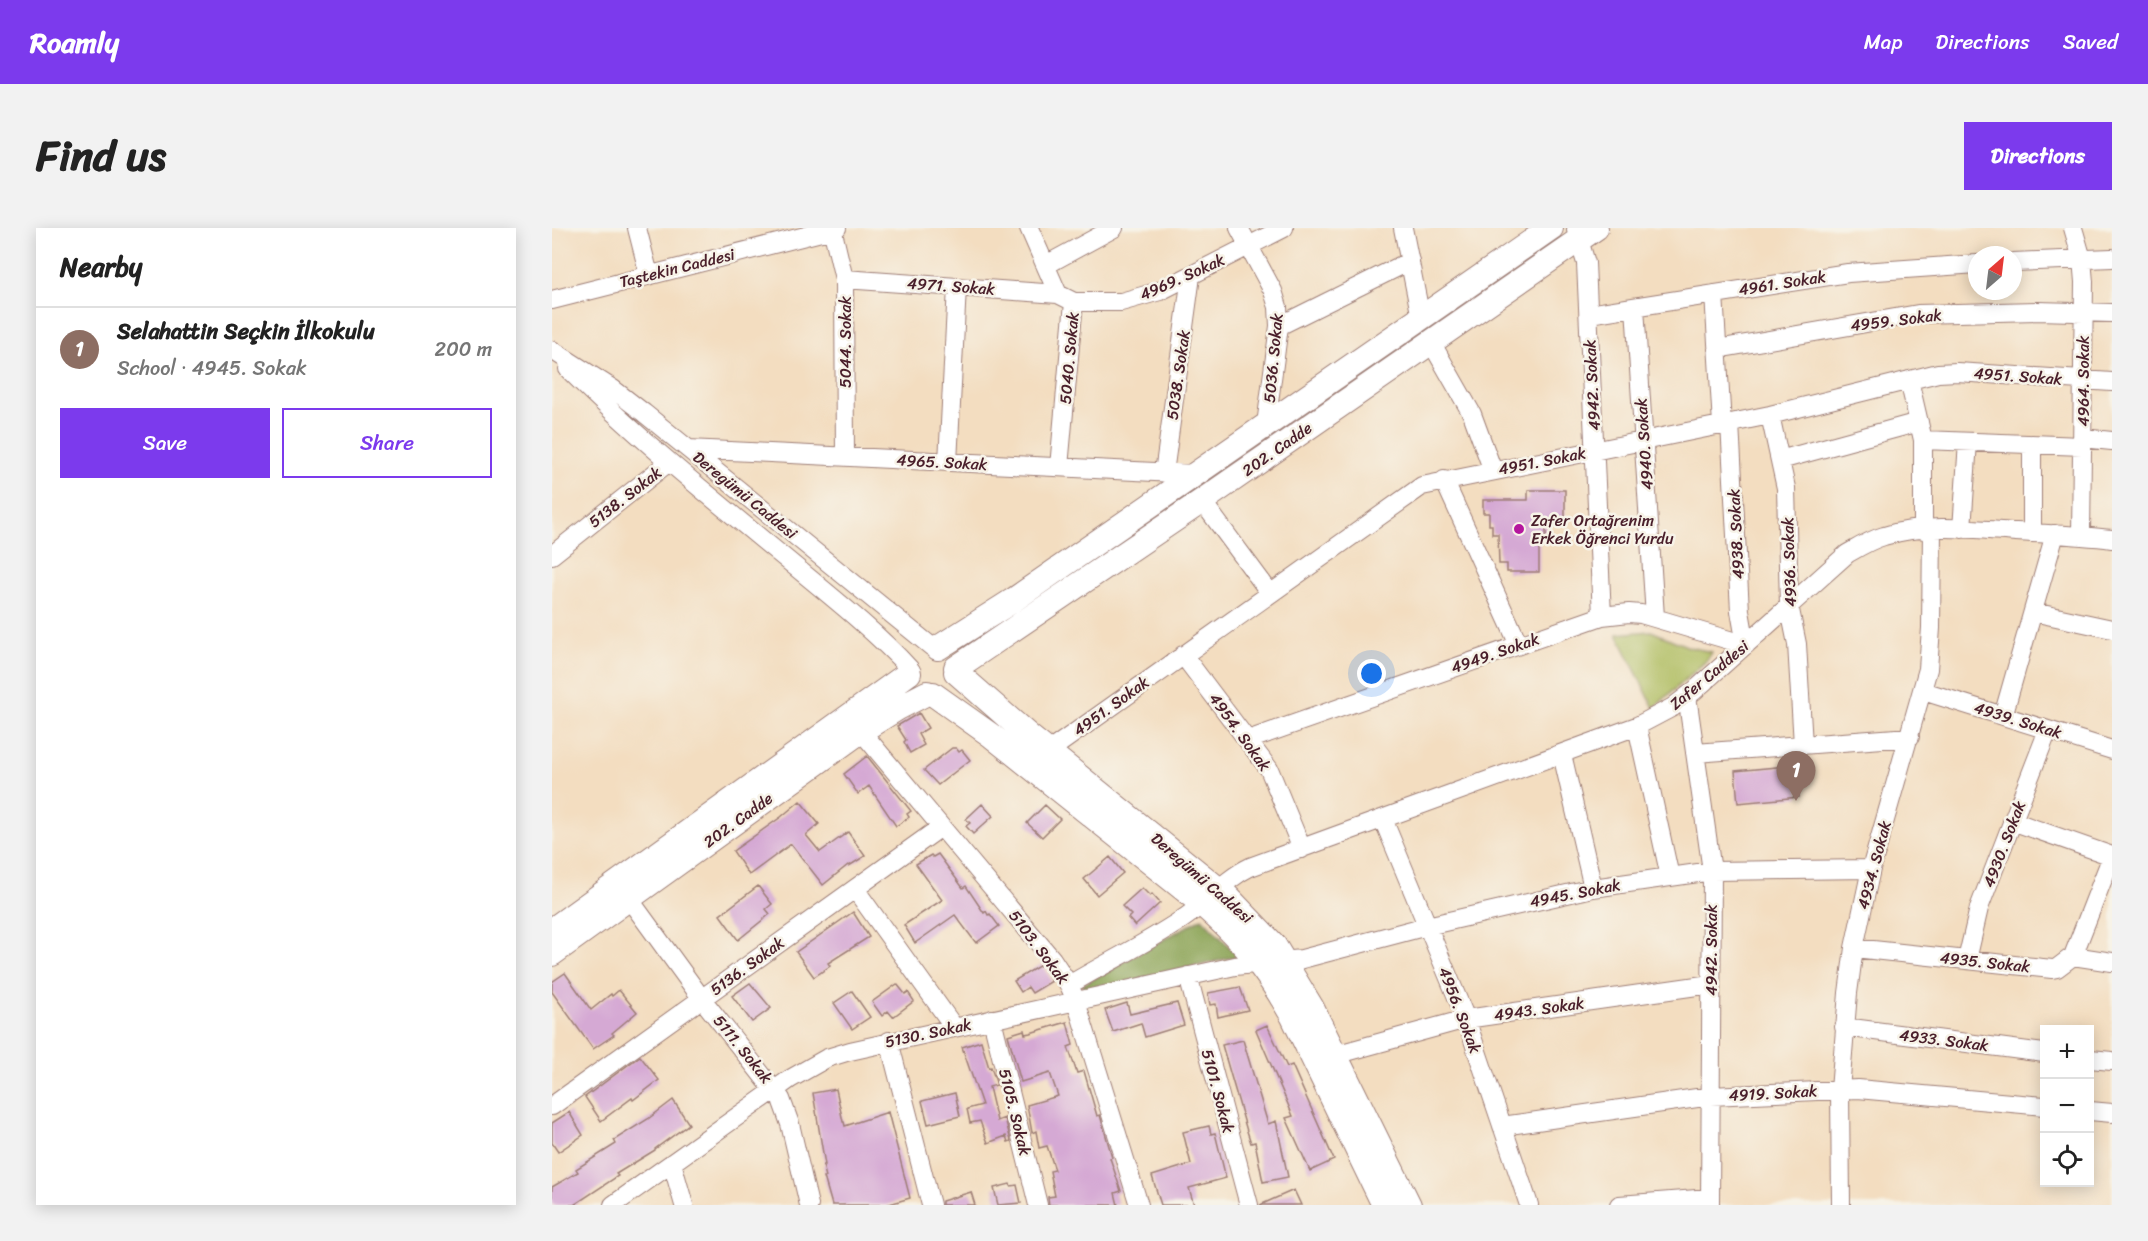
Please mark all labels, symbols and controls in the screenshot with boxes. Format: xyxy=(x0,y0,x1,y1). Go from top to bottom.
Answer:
text: Roamly xyxy=(30,18,119,67)
text: Map xyxy=(1864,23,1902,61)
text: Directions xyxy=(1935,23,2030,61)
text: Saved xyxy=(2063,23,2118,61)
text: Find us xyxy=(36,119,166,193)
button: Directions xyxy=(1964,122,2112,190)
street label: Taştekin Caddesi xyxy=(616,240,738,296)
text: Nearby xyxy=(60,244,142,290)
street label: 4969. Sokak xyxy=(1135,245,1230,309)
north arrow xyxy=(1968,246,2022,300)
street label: 4961. Sokak xyxy=(1736,262,1828,304)
street label: 4971. Sokak xyxy=(906,268,996,304)
street label: 5044. Sokak xyxy=(831,295,860,388)
street label: 4959. Sokak xyxy=(1849,300,1944,340)
street label: 5040. Sokak xyxy=(1051,310,1088,405)
street label: 5036. Sokak xyxy=(1255,311,1291,404)
text: Selahattin Seçkin İlkokulu xyxy=(117,312,375,351)
street label: 5038. Sokak xyxy=(1157,328,1199,422)
text: 1 xyxy=(75,332,84,367)
text: 200 m xyxy=(435,332,492,367)
street label: 4964. Sokak xyxy=(2069,335,2098,427)
street label: 4942. Sokak xyxy=(1575,338,1609,431)
text: School · 4945. Sokak xyxy=(117,351,307,386)
street label: 4951. Sokak xyxy=(1973,358,2064,394)
street label: 4940. Sokak xyxy=(1626,397,1662,491)
button: Save xyxy=(60,408,270,478)
button: Share xyxy=(282,408,492,478)
street label: 202. Cadde xyxy=(1236,414,1318,484)
street label: 4951. Sokak xyxy=(1496,438,1589,484)
street label: Deregümü Caddesi xyxy=(686,443,804,547)
street label: 4965. Sokak xyxy=(896,445,989,479)
street label: 5138. Sokak xyxy=(582,458,669,535)
street label: 4938. Sokak xyxy=(1719,488,1753,580)
place label: Zafer Ortağrenim Erkek Öğrenci Yurdu xyxy=(1531,506,1674,553)
street label: 4936. Sokak xyxy=(1773,516,1805,607)
marker: Zafer Ortağrenim Erkek Öğrenci Yurdu xyxy=(1512,522,1526,536)
street label: 4949. Sokak xyxy=(1447,624,1544,682)
street label: Zafer Caddesi xyxy=(1662,632,1756,717)
your location xyxy=(1357,659,1386,688)
street label: 4951. Sokak xyxy=(1067,668,1156,744)
street label: 4954. Sokak xyxy=(1201,686,1279,778)
street label: 4939. Sokak xyxy=(1970,693,2066,747)
pin: 1 xyxy=(1776,752,1816,801)
street label: 202. Cadde xyxy=(697,785,779,855)
street label: 4930. Sokak xyxy=(1974,796,2034,892)
street label: 4934. Sokak xyxy=(1848,817,1900,913)
street label: Deregümü Caddesi xyxy=(1144,825,1260,931)
street label: 4945. Sokak xyxy=(1527,870,1623,916)
street label: 5103. Sokak xyxy=(1001,903,1077,991)
street label: 4942. Sokak xyxy=(1697,904,1726,996)
street label: 5136. Sokak xyxy=(703,928,791,1003)
street label: 4935. Sokak xyxy=(1938,943,2032,981)
street label: 4956. Sokak xyxy=(1430,962,1490,1058)
street label: 4943. Sokak xyxy=(1492,988,1586,1030)
street label: 5111. Sokak xyxy=(706,1008,781,1091)
street label: 5130. Sokak xyxy=(882,1010,974,1056)
street label: 4933. Sokak xyxy=(1898,1020,1991,1060)
map controls xyxy=(2040,1025,2094,1187)
button: + xyxy=(2040,1025,2094,1079)
street label: 5101. Sokak xyxy=(1193,1046,1243,1137)
street label: 5105. Sokak xyxy=(990,1065,1040,1159)
street label: 4919. Sokak xyxy=(1728,1076,1819,1110)
button: − xyxy=(2040,1079,2094,1133)
button: locate xyxy=(2040,1133,2094,1187)

